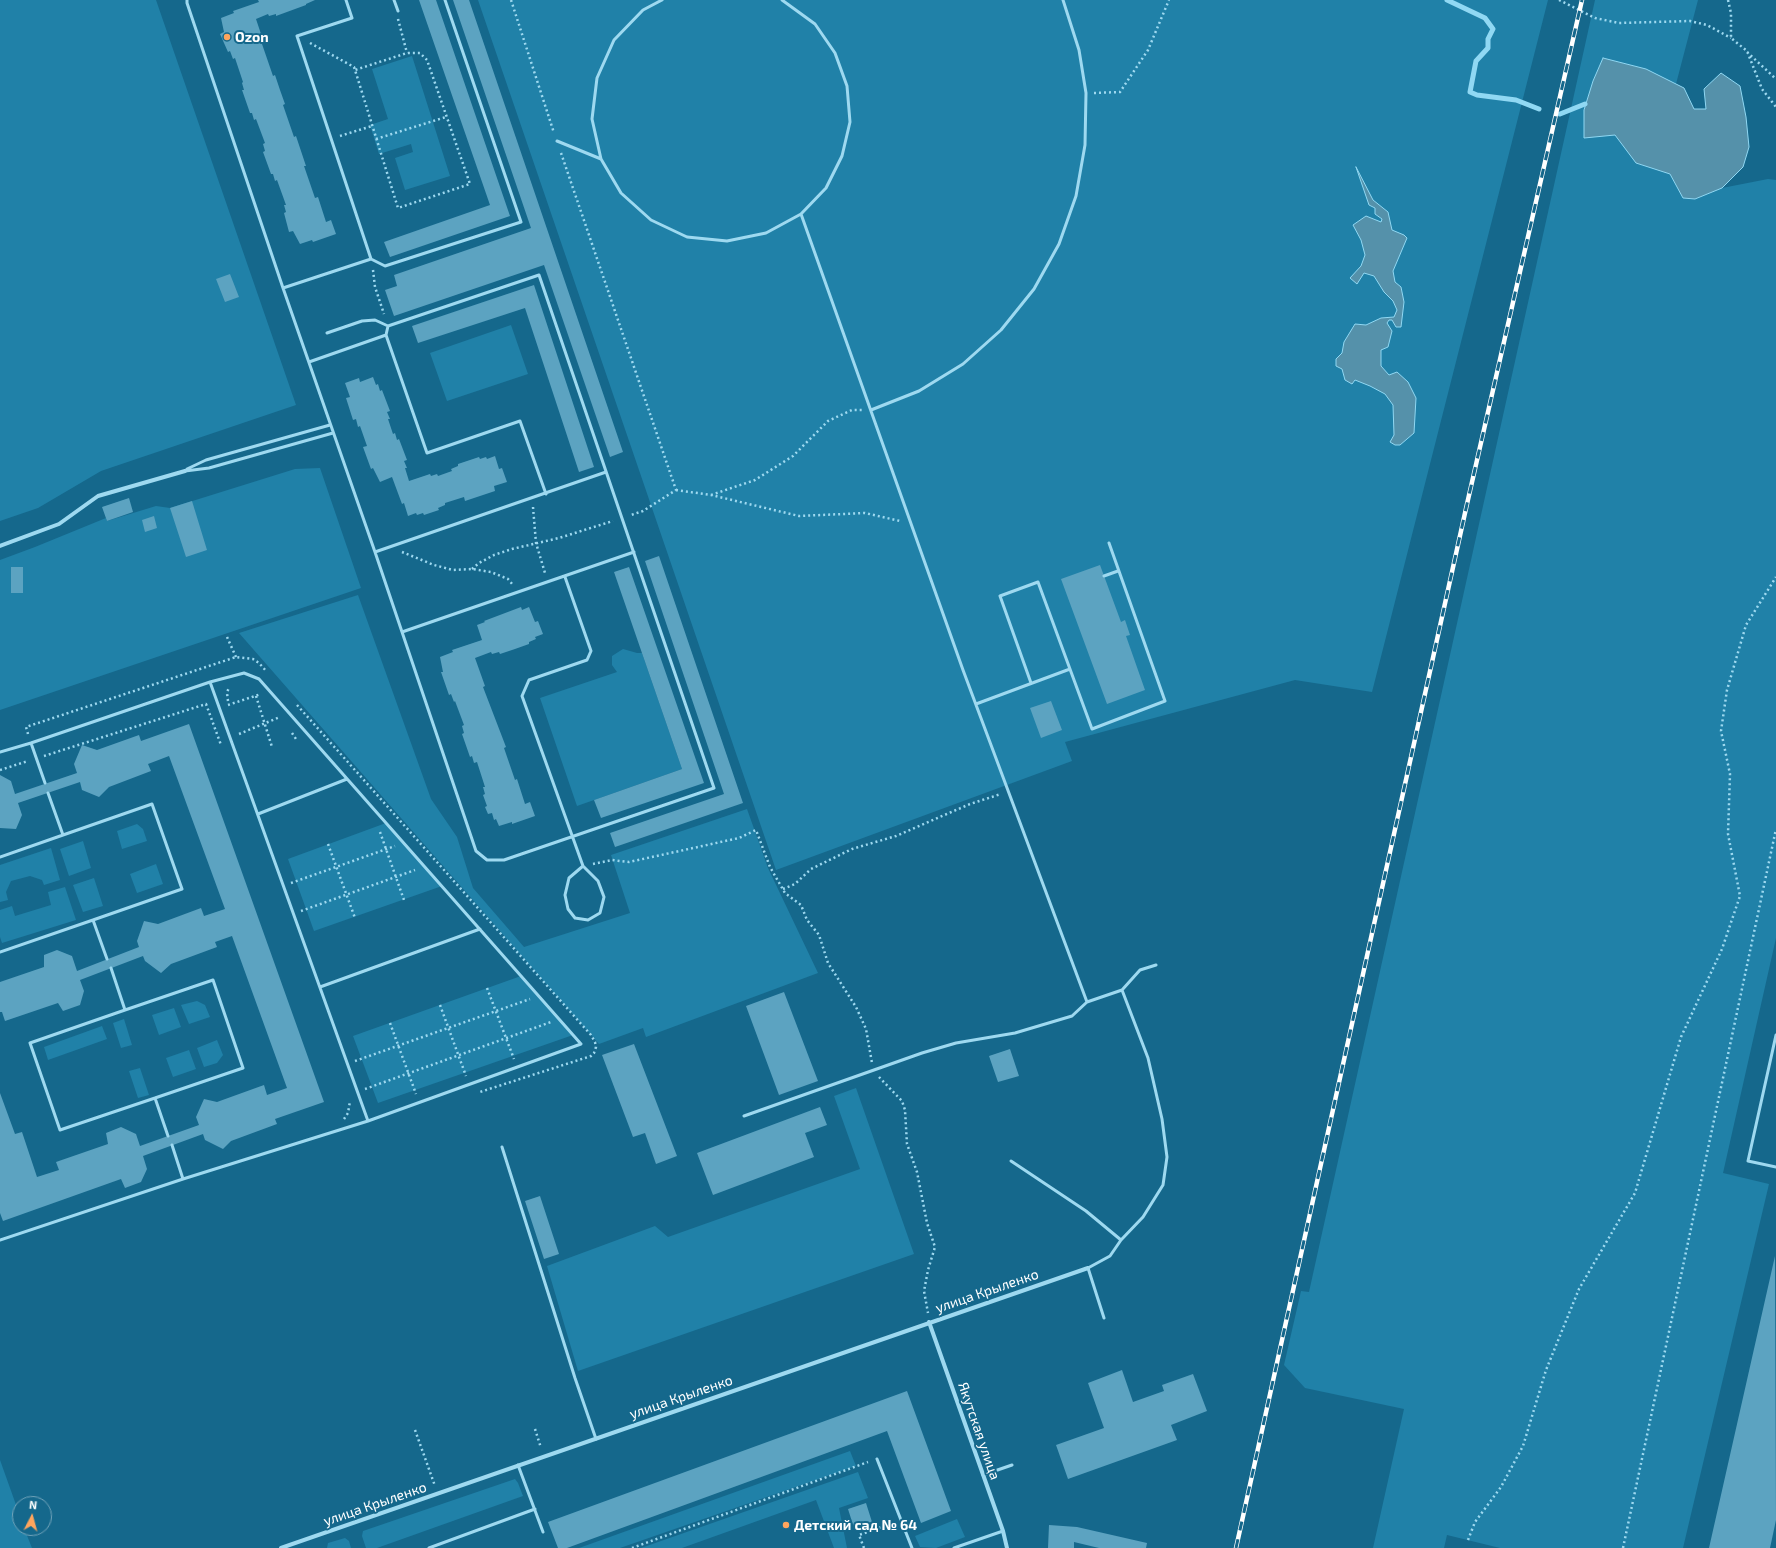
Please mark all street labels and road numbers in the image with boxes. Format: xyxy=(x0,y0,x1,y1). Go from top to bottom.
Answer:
street label: улица Крыленко xyxy=(933,1265,1041,1317)
street label: улица Крыленко xyxy=(627,1371,735,1423)
street label: Якутская улица xyxy=(954,1380,1004,1482)
street label: улица Крыленко xyxy=(321,1478,429,1530)

